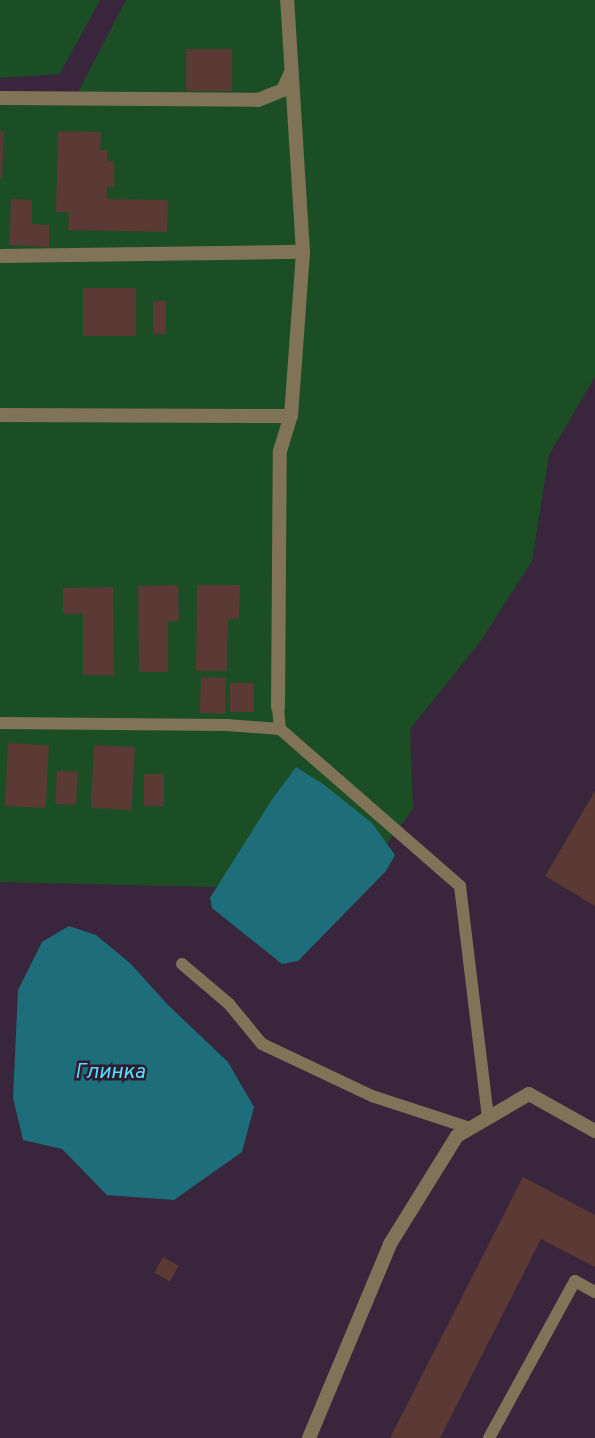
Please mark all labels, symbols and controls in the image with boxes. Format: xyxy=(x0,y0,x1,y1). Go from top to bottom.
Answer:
water label: Глинка xyxy=(75,1060,145,1086)

